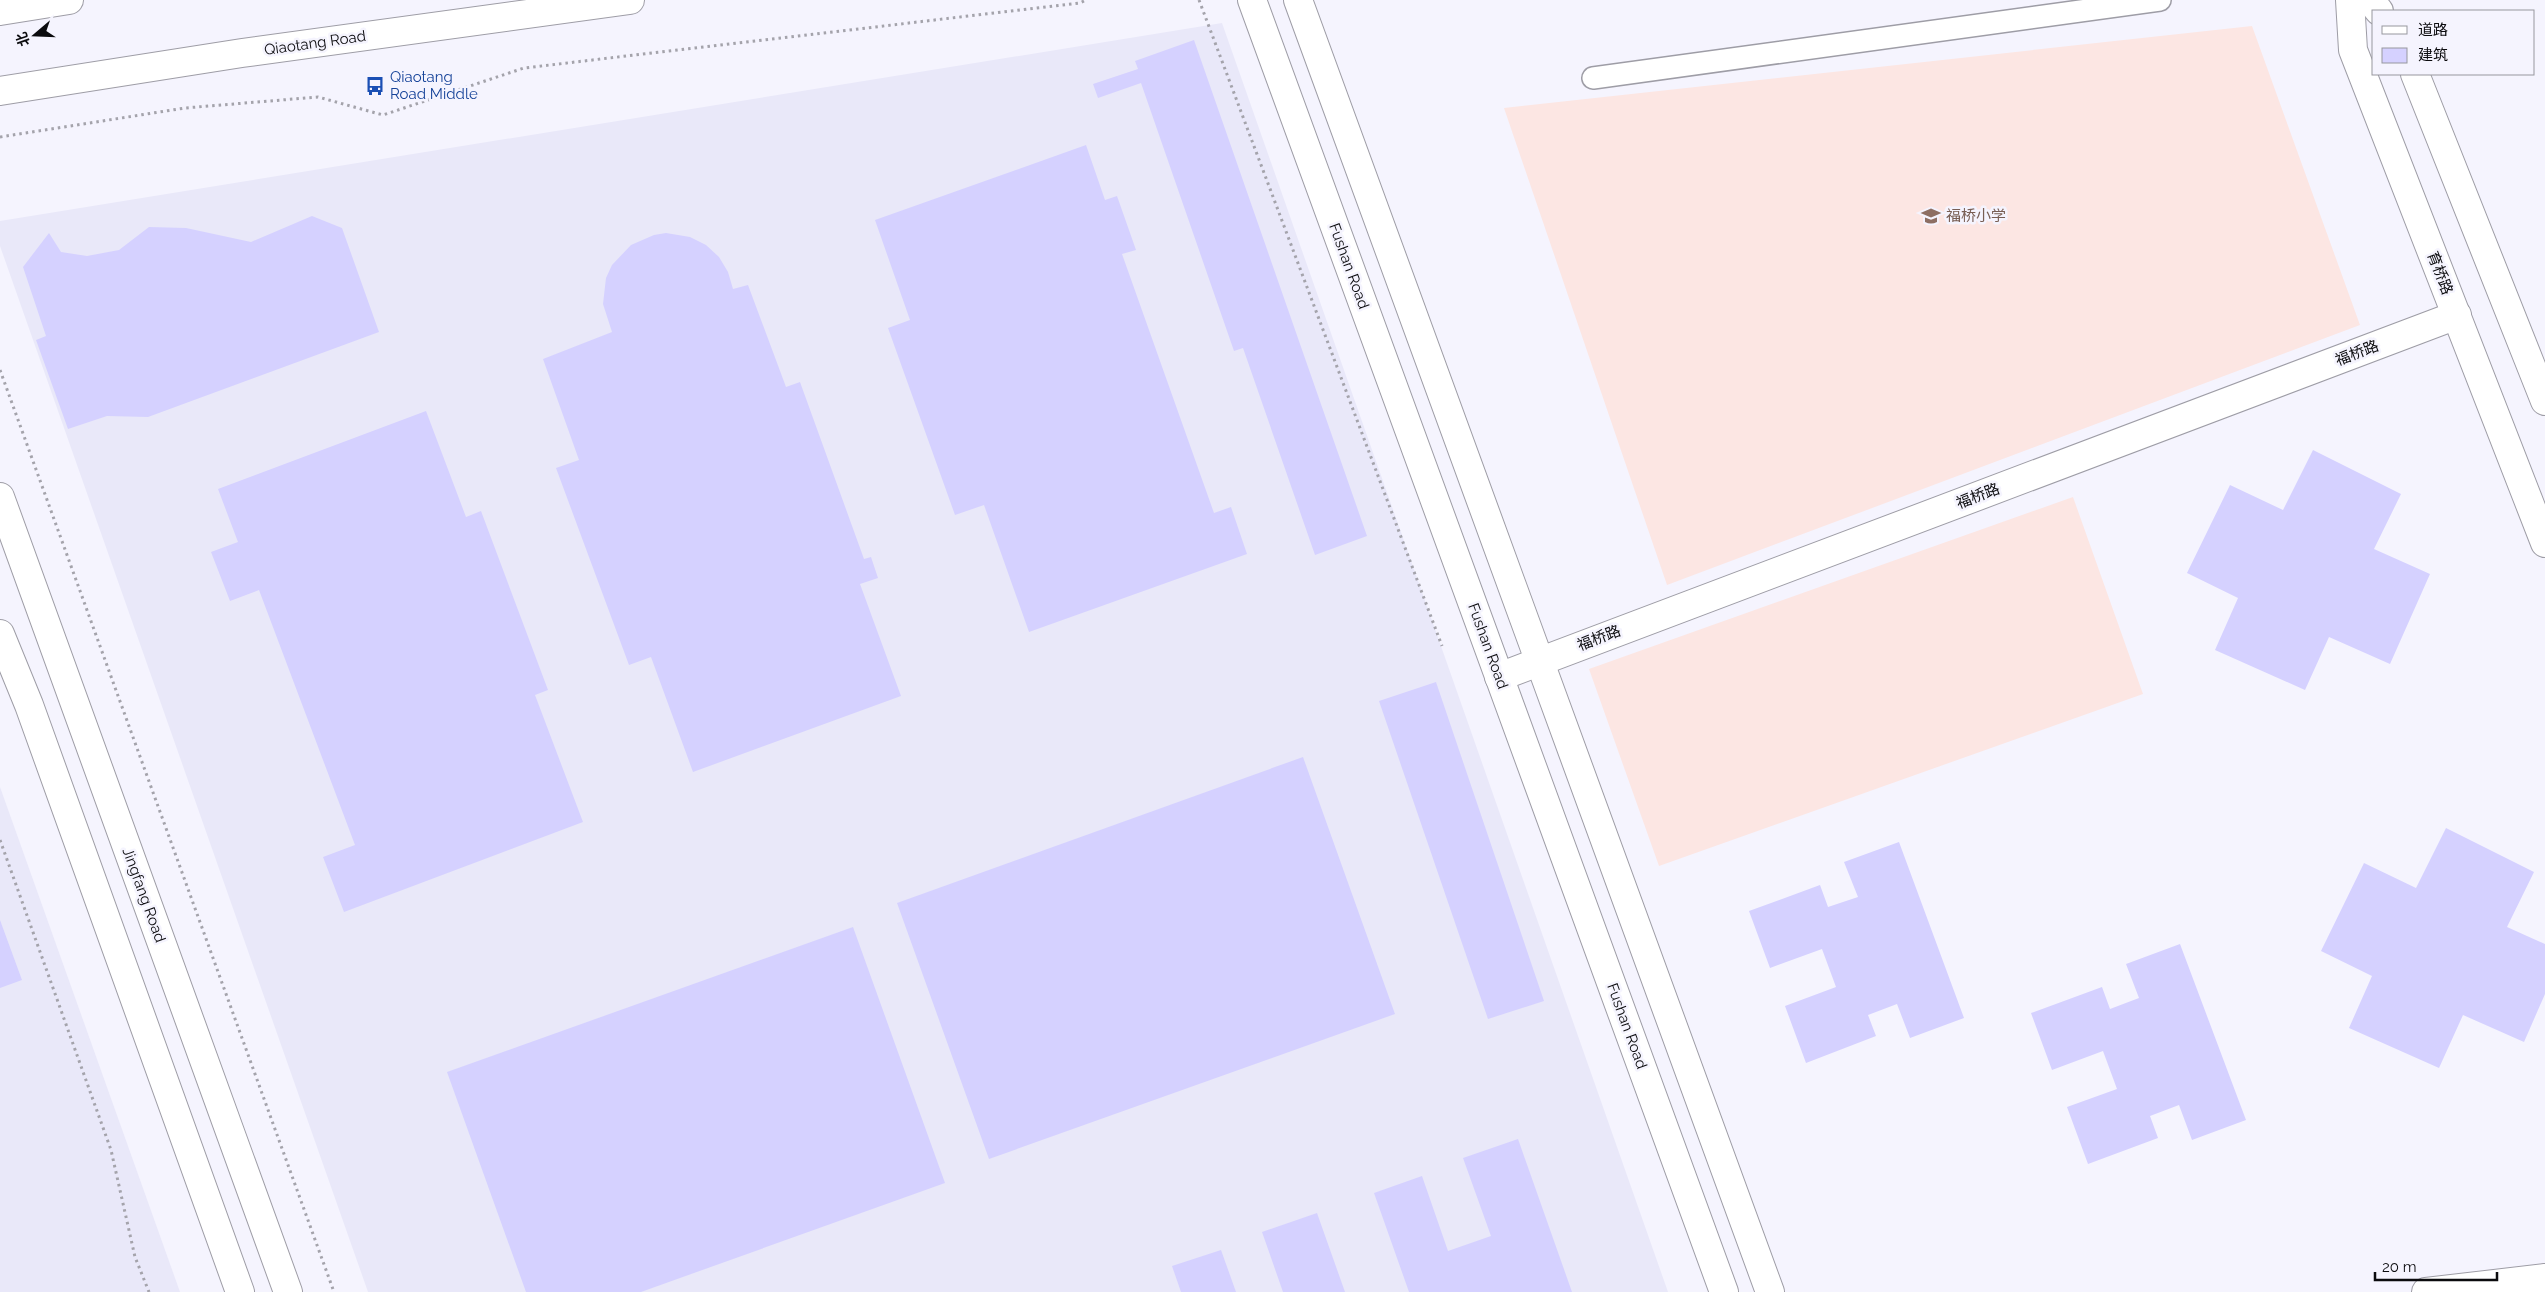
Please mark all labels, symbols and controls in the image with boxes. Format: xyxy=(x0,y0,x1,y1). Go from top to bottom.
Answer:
north arrow xyxy=(10,10,60,60)
legend xyxy=(2372,10,2535,75)
text: 道路 xyxy=(2418,21,2448,39)
street label: Qiaotang Road xyxy=(263,27,367,59)
text: 北 xyxy=(13,30,33,48)
text: 建筑 xyxy=(2418,46,2448,64)
place label: Qiaotang Road Middle xyxy=(390,68,478,103)
bus stop icon: Qiaotang Road Middle xyxy=(364,75,386,97)
school or university icon: 福桥小学 xyxy=(1920,205,1942,227)
place label: 福桥小学 xyxy=(1946,207,2006,225)
street label: Fushan Road xyxy=(1325,221,1373,311)
street label: 育桥路 xyxy=(2424,249,2456,297)
street label: 福桥路 xyxy=(2333,337,2381,369)
street label: 福桥路 xyxy=(1954,480,2002,512)
street label: Fushan Road xyxy=(1464,601,1512,691)
street label: 福桥路 xyxy=(1575,622,1623,654)
street label: Jingfang Road xyxy=(119,845,169,945)
street label: Fushan Road xyxy=(1603,981,1651,1071)
scale bar xyxy=(2375,1250,2498,1282)
text: 20 m xyxy=(2382,1258,2417,1276)

